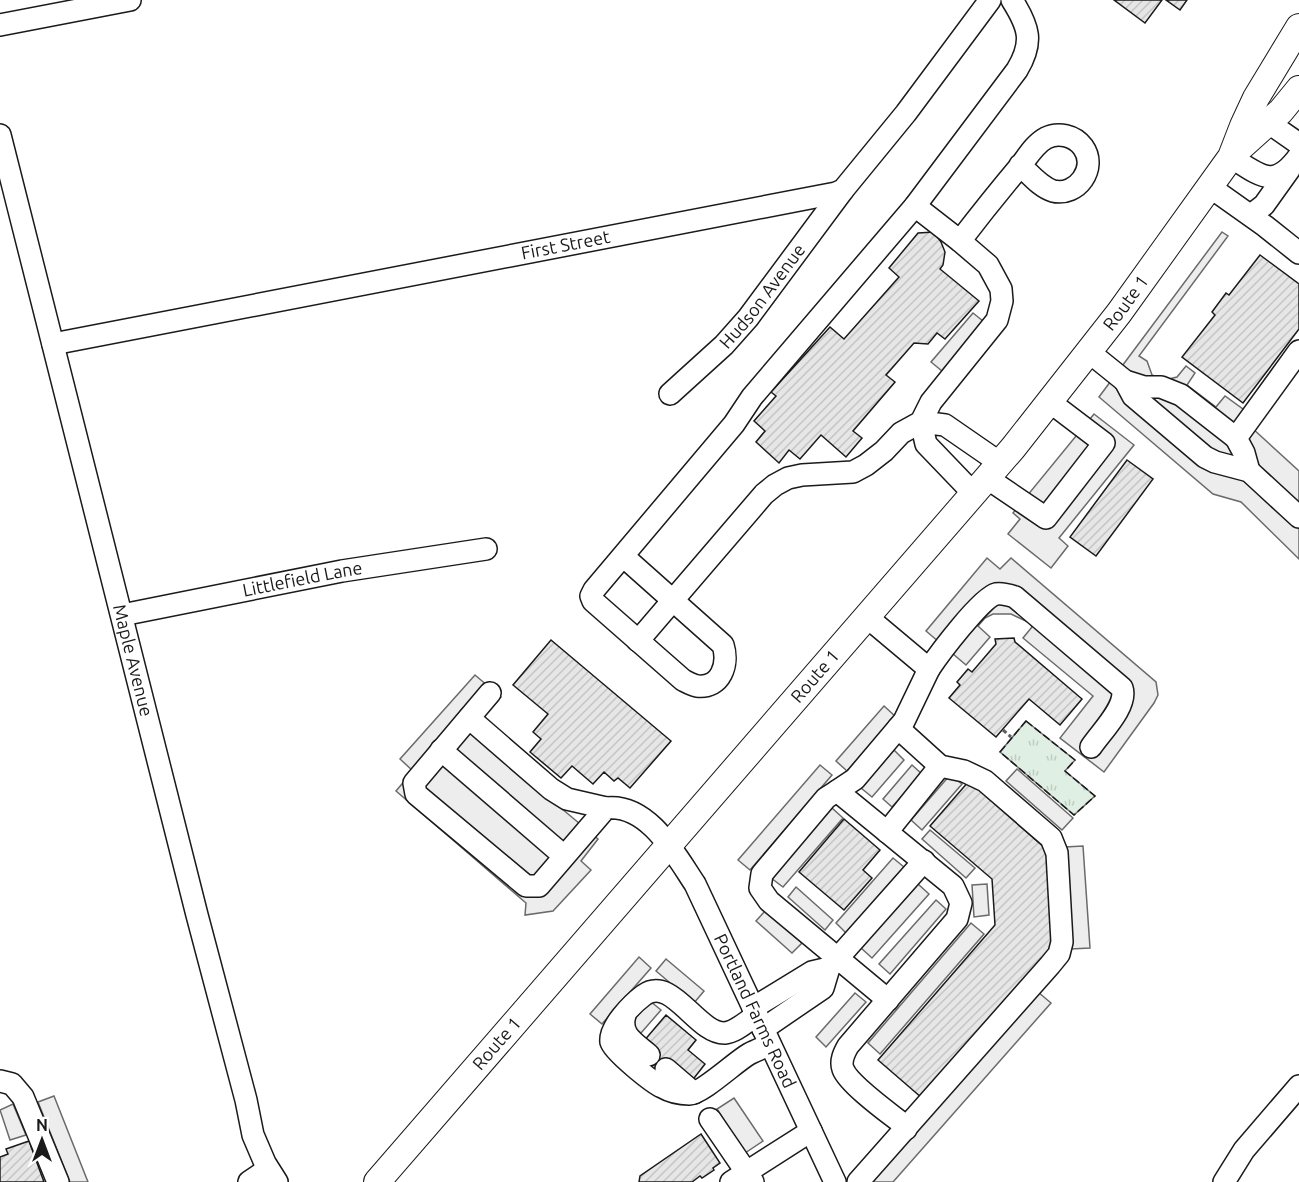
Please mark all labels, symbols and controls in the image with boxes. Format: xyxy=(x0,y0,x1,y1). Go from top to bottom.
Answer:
street label: First Street xyxy=(519,226,611,263)
street label: Hudson Avenue xyxy=(715,240,808,352)
street label: Route 1 xyxy=(1098,271,1152,334)
street label: Littlefield Lane xyxy=(241,557,364,600)
street label: Maple Avenue xyxy=(110,602,157,718)
street label: Route 1 xyxy=(786,645,843,706)
street label: Portland Farms Road xyxy=(711,930,800,1091)
street label: Route 1 xyxy=(468,1013,524,1073)
north arrow xyxy=(12,1110,72,1170)
text: N xyxy=(36,1116,48,1134)

